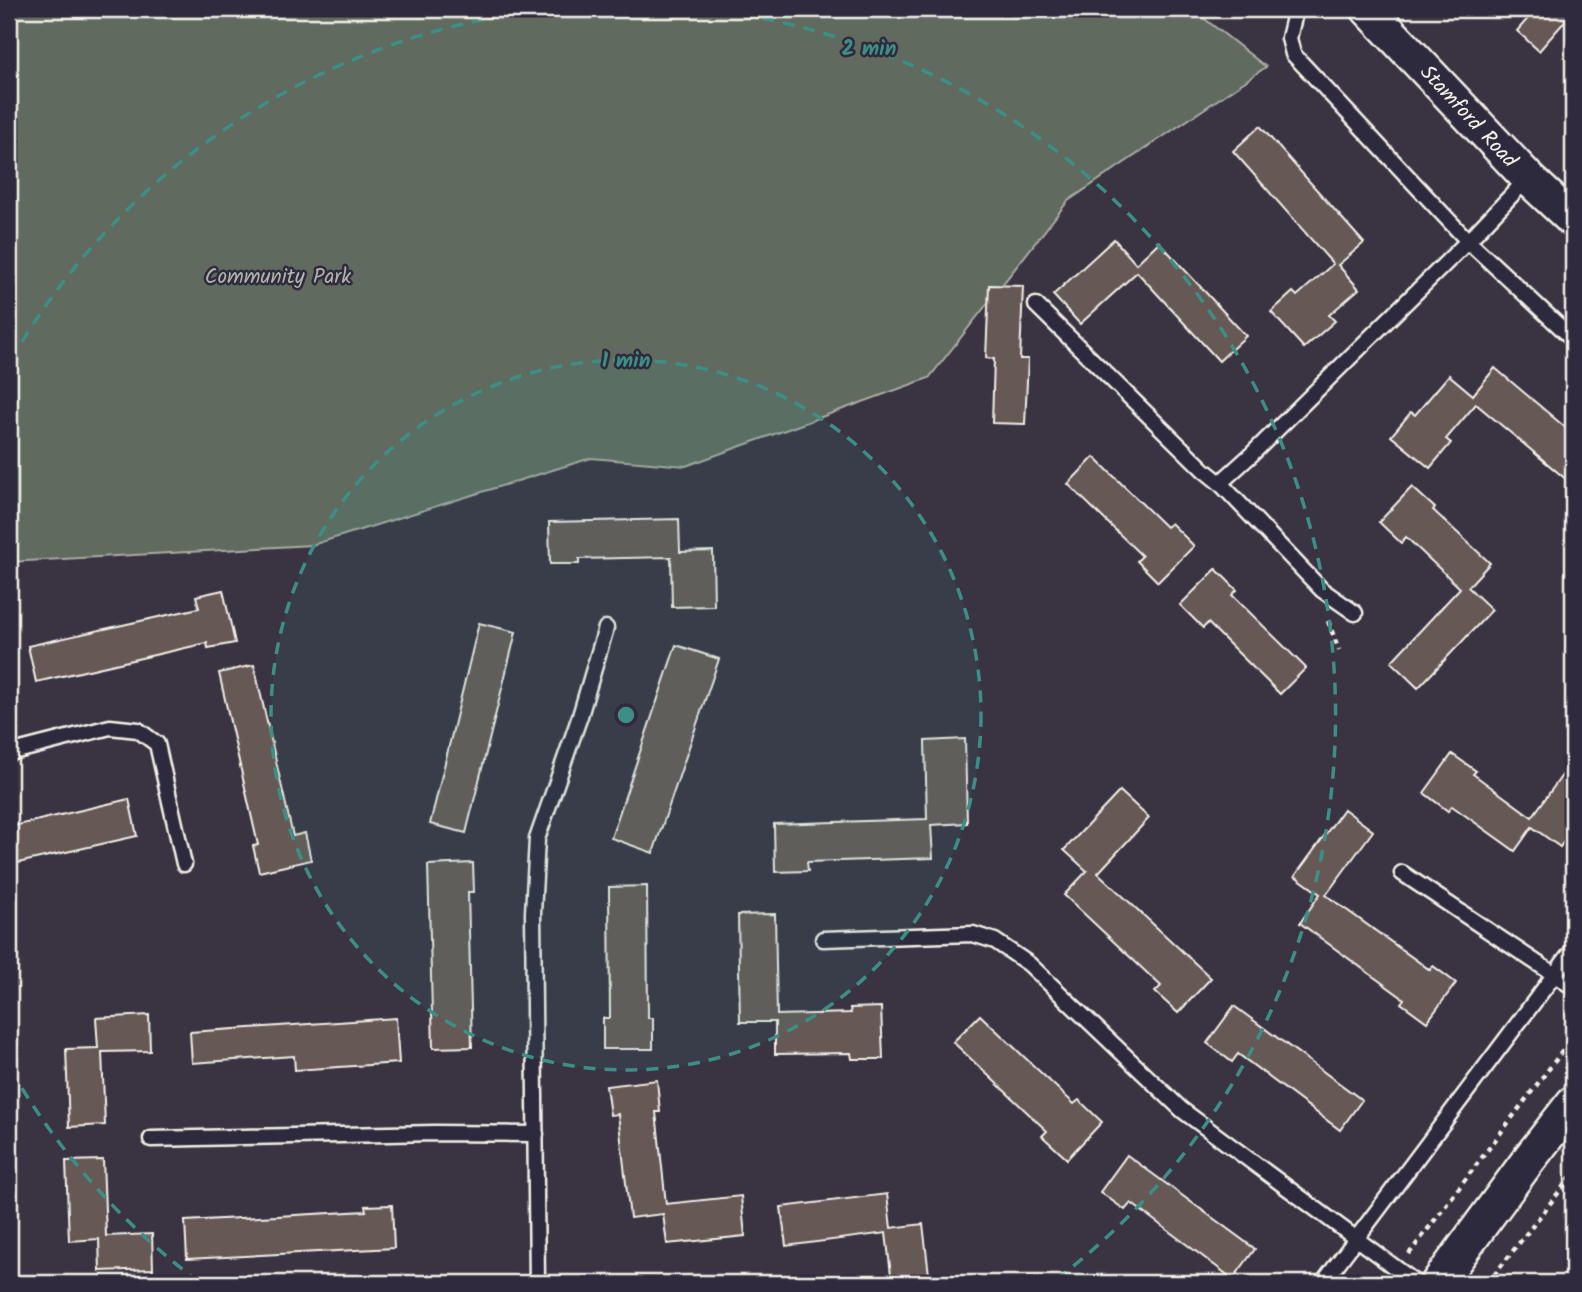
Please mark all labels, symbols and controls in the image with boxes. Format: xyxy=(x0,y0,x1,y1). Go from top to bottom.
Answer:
text: 2 min xyxy=(842,33,896,66)
street label: Stamford Road xyxy=(1411,58,1525,177)
park label: Community Park xyxy=(205,261,351,294)
text: 1 min xyxy=(602,345,650,378)
centre of rings xyxy=(614,703,638,727)

